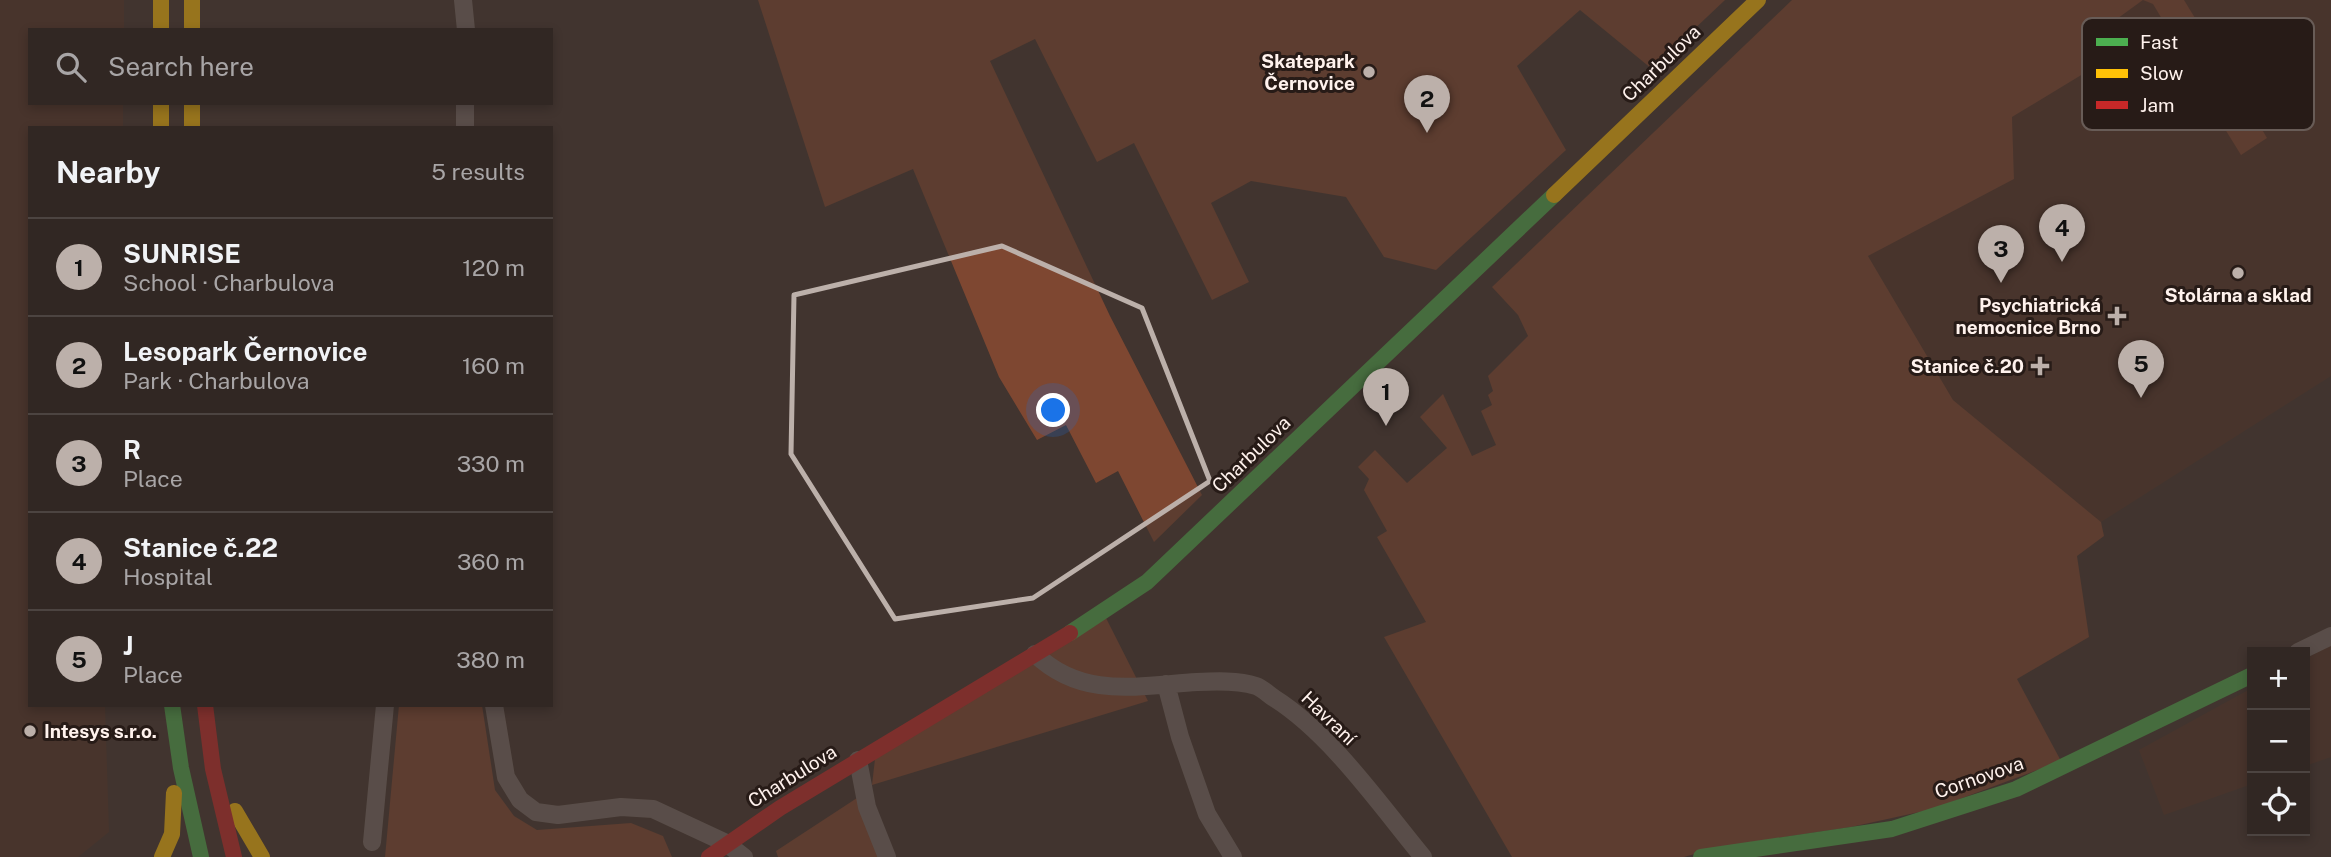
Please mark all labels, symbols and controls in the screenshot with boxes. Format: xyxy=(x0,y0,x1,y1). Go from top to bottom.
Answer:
legend xyxy=(2082,18,2314,130)
street label: Charbulova xyxy=(1617,20,1705,106)
search box xyxy=(28,28,553,105)
text: Fast xyxy=(2140,31,2178,53)
icon: search xyxy=(52,48,90,86)
place label: Skatepark Černovice xyxy=(1261,50,1355,94)
text: Search here xyxy=(108,51,254,82)
text: Slow xyxy=(2140,62,2184,84)
marker: Skatepark Černovice xyxy=(1361,64,1377,80)
pin: 2 xyxy=(1404,75,1450,133)
text: Jam xyxy=(2140,94,2174,116)
text: Nearby xyxy=(56,154,160,190)
text: 5 results xyxy=(431,158,525,185)
pin: 4 xyxy=(2039,204,2085,262)
pin: 3 xyxy=(1978,225,2024,283)
text: SUNRISE xyxy=(123,238,241,269)
text: 1 xyxy=(74,254,84,281)
text: 120 m xyxy=(462,254,525,281)
marker: Stolárna a sklad xyxy=(2230,265,2246,281)
text: School · Charbulova xyxy=(123,269,334,296)
place label: Stolárna a sklad xyxy=(2165,284,2311,306)
place label: Psychiatrická nemocnice Brno xyxy=(1956,294,2101,338)
marker: Psychiatrická nemocnice Brno xyxy=(2107,306,2127,326)
text: Lesopark Černovice xyxy=(123,336,368,367)
pin: 5 xyxy=(2118,340,2164,398)
text: 2 xyxy=(72,352,86,379)
text: 160 m xyxy=(462,352,525,379)
place label: Stanice č.20 xyxy=(1911,355,2024,377)
marker: Stanice č.20 xyxy=(2030,356,2050,376)
text: Park · Charbulova xyxy=(123,367,310,394)
pin: 1 xyxy=(1363,368,1409,426)
your location xyxy=(1036,393,1070,427)
street label: Charbulova xyxy=(1207,411,1295,497)
text: R xyxy=(123,434,141,465)
text: 3 xyxy=(71,450,87,477)
text: 330 m xyxy=(457,450,525,477)
text: Place xyxy=(123,465,183,492)
text: Stanice č.22 xyxy=(123,532,278,563)
text: 4 xyxy=(71,548,87,575)
text: 360 m xyxy=(457,548,525,575)
text: Hospital xyxy=(123,563,213,590)
text: J xyxy=(123,630,133,661)
text: 5 xyxy=(71,646,87,673)
text: 380 m xyxy=(456,646,525,673)
map controls xyxy=(2247,647,2310,836)
button: + xyxy=(2247,647,2310,710)
text: Place xyxy=(123,661,183,688)
street label: Havraní xyxy=(1297,687,1361,750)
button: − xyxy=(2247,710,2310,773)
place label: Intesys s.r.o. xyxy=(44,720,157,742)
marker: Intesys s.r.o. xyxy=(22,723,38,739)
street label: Charbulova xyxy=(744,740,840,812)
street label: Cornovova xyxy=(1932,752,2026,802)
button: locate xyxy=(2247,773,2310,836)

